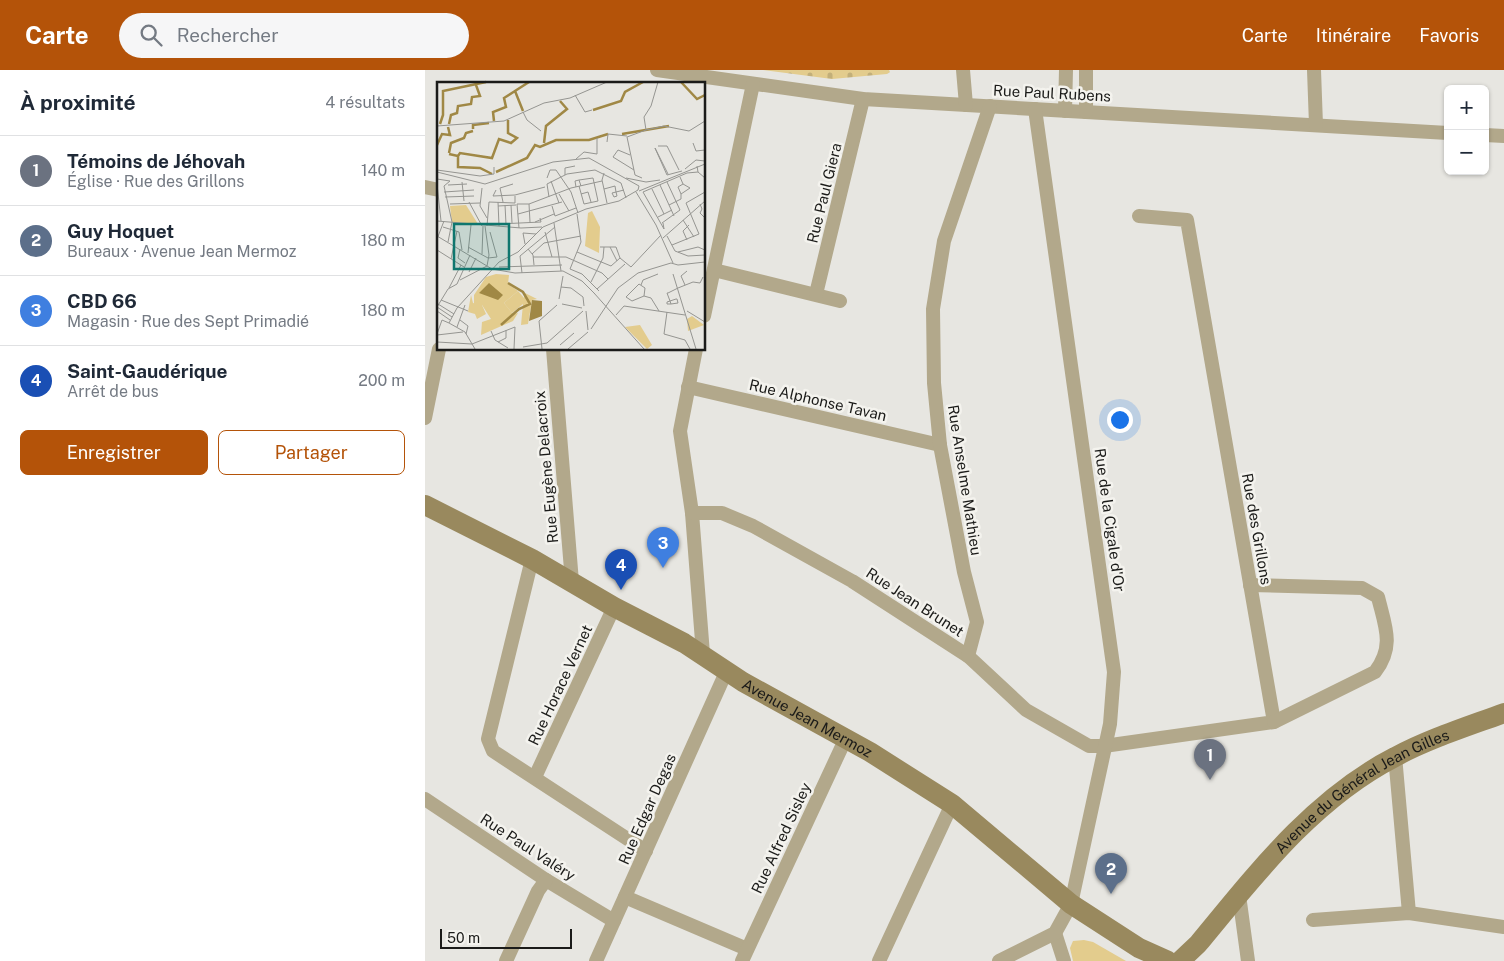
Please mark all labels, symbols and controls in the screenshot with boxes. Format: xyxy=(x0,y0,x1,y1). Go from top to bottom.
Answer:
search box xyxy=(119,13,469,58)
text: Carte xyxy=(25,21,89,49)
icon: search xyxy=(137,21,165,49)
text: Rechercher xyxy=(177,24,279,46)
text: Carte xyxy=(1242,25,1288,46)
text: Itinéraire xyxy=(1316,25,1391,46)
text: Favoris xyxy=(1419,25,1479,46)
street label: Rue Paul Rubens xyxy=(993,81,1111,105)
inset map xyxy=(437,82,705,350)
map controls xyxy=(1444,85,1489,175)
button: + xyxy=(1444,85,1489,130)
text: À proximité xyxy=(20,90,136,115)
text: 4 résultats xyxy=(325,93,405,112)
button: − xyxy=(1444,130,1489,175)
street label: Rue Paul Giera xyxy=(803,141,845,245)
text: Témoins de Jéhovah xyxy=(67,150,245,172)
text: 1 xyxy=(33,161,39,180)
text: 140 m xyxy=(361,161,405,180)
text: Église · Rue des Grillons xyxy=(67,172,244,191)
text: Guy Hoquet xyxy=(67,220,174,242)
text: 2 xyxy=(31,231,41,250)
text: 180 m xyxy=(361,231,405,250)
text: Bureaux · Avenue Jean Mermoz xyxy=(67,242,296,261)
text: CBD 66 xyxy=(67,290,137,312)
text: 3 xyxy=(31,301,41,320)
text: 180 m xyxy=(361,301,405,320)
text: Magasin · Rue des Sept Primadié xyxy=(67,312,309,331)
text: Saint-Gaudérique xyxy=(67,360,228,382)
text: 4 xyxy=(31,371,41,390)
text: 200 m xyxy=(358,371,405,390)
street label: Rue Alphonse Tavan xyxy=(748,376,888,424)
text: Arrêt de bus xyxy=(67,382,159,401)
street label: Rue Eugène Delacroix xyxy=(531,390,561,544)
street label: Rue Anselme Mathieu xyxy=(945,404,985,556)
your location xyxy=(1107,407,1133,433)
button: Enregistrer xyxy=(20,430,208,475)
button: Partager xyxy=(218,430,405,475)
street label: Rue de la Cigale d'Or xyxy=(1092,447,1129,593)
street label: Rue des Grillons xyxy=(1239,472,1275,586)
pin: 3 xyxy=(647,527,679,568)
pin: 4 xyxy=(605,549,637,590)
street label: Rue Jean Brunet xyxy=(863,564,967,640)
street label: Rue Horace Vernet xyxy=(525,622,595,748)
street label: Avenue Jean Mermoz xyxy=(739,675,876,760)
street label: Avenue du Général Jean Gilles xyxy=(1271,725,1451,856)
pin: 1 xyxy=(1194,739,1226,780)
street label: Rue Edgar Degas xyxy=(615,751,679,867)
street label: Rue Alfred Sisley xyxy=(748,780,814,896)
street label: Rue Paul Valéry xyxy=(477,810,579,884)
pin: 2 xyxy=(1095,853,1127,894)
scale bar xyxy=(440,926,573,949)
text: 50 m xyxy=(447,930,480,946)

